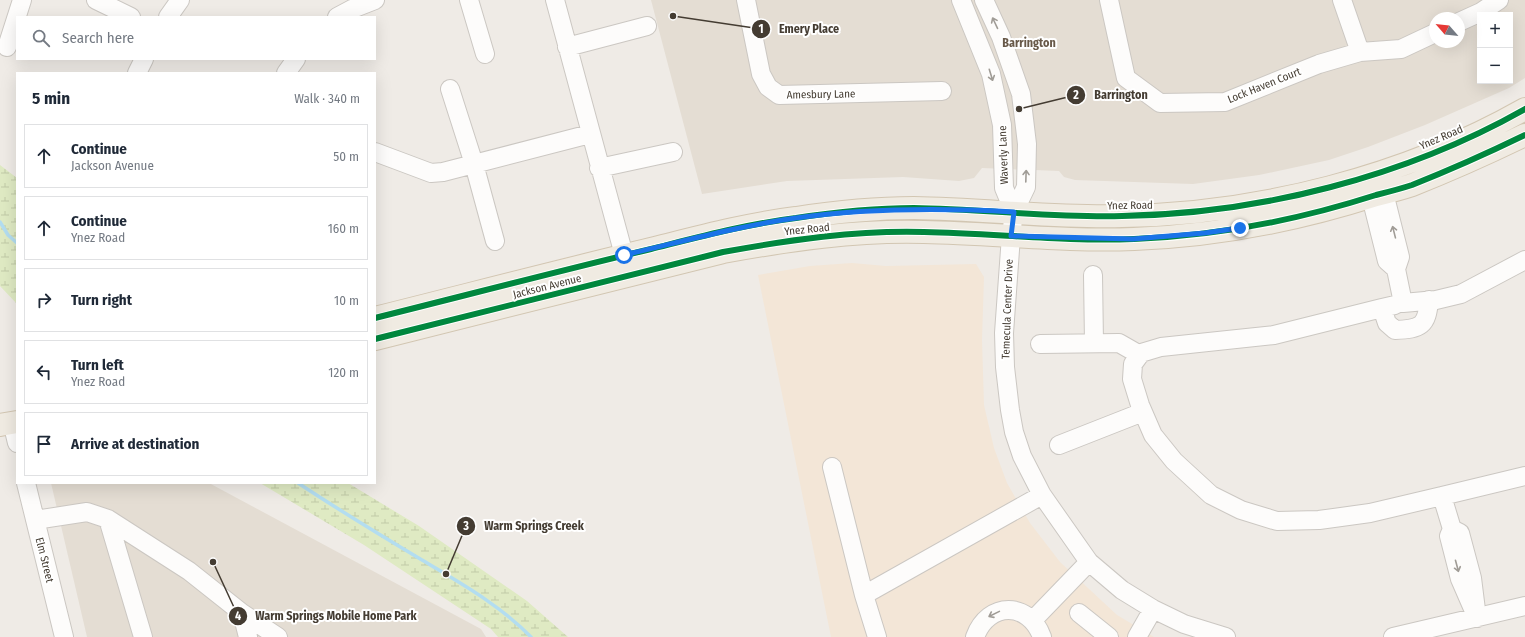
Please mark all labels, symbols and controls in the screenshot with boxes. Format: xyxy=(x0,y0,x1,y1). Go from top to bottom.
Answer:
north arrow xyxy=(1429,12,1465,48)
map controls xyxy=(1477,12,1513,84)
button: + xyxy=(1477,12,1513,48)
search box xyxy=(16,16,376,60)
callout: Emery Place xyxy=(751,17,848,41)
one-way arrow xyxy=(991,18,998,30)
text: 1 xyxy=(758,22,764,36)
text: Emery Place xyxy=(779,22,839,36)
icon: search xyxy=(30,27,52,49)
text: Search here xyxy=(62,29,134,47)
district label: Barrington xyxy=(1002,36,1056,50)
button: − xyxy=(1477,48,1513,84)
street label: Lock Haven Court xyxy=(1226,65,1303,106)
one-way arrow xyxy=(987,69,995,81)
callout: Barrington xyxy=(1066,83,1155,107)
street label: Amesbury Lane xyxy=(787,87,855,102)
text: 5 min xyxy=(32,88,70,109)
text: 2 xyxy=(1072,88,1079,102)
text: Barrington xyxy=(1094,88,1148,102)
text: Walk · 340 m xyxy=(294,91,360,106)
street label: Ynez Road xyxy=(1418,123,1465,152)
street label: Waverly Lane xyxy=(996,125,1011,185)
text: Continue xyxy=(71,140,127,158)
icon: ahead xyxy=(33,145,55,167)
text: 50 m xyxy=(333,149,359,164)
text: Jackson Avenue xyxy=(71,158,154,173)
one-way arrow xyxy=(1022,170,1030,183)
street label: Ynez Road xyxy=(1107,199,1153,212)
text: Continue xyxy=(71,212,127,230)
icon: ahead xyxy=(33,217,55,239)
route end xyxy=(1231,219,1249,237)
text: 160 m xyxy=(328,221,359,236)
street label: Ynez Road xyxy=(784,221,831,238)
one-way arrow xyxy=(1389,225,1397,238)
text: Ynez Road xyxy=(71,230,125,245)
route start xyxy=(615,246,633,264)
street label: Temecula Center Drive xyxy=(999,259,1016,359)
street label: Jackson Avenue xyxy=(512,272,583,301)
icon: right xyxy=(33,289,55,311)
text: Turn right xyxy=(71,291,132,309)
text: 10 m xyxy=(334,293,359,308)
text: Turn left xyxy=(71,356,124,374)
icon: left xyxy=(33,361,55,383)
text: 120 m xyxy=(328,365,359,380)
text: Ynez Road xyxy=(71,374,125,389)
icon: arrive xyxy=(33,433,55,455)
text: Arrive at destination xyxy=(71,435,199,453)
callout: Warm Springs Creek xyxy=(456,514,592,538)
text: 3 xyxy=(462,519,469,533)
text: Warm Springs Creek xyxy=(484,519,585,533)
street label: Elm Street xyxy=(33,536,56,584)
one-way arrow xyxy=(1454,559,1461,572)
callout: Warm Springs Mobile Home Park xyxy=(228,604,425,628)
text: 4 xyxy=(235,609,241,623)
text: Warm Springs Mobile Home Park xyxy=(255,609,418,623)
one-way arrow xyxy=(988,611,1000,618)

